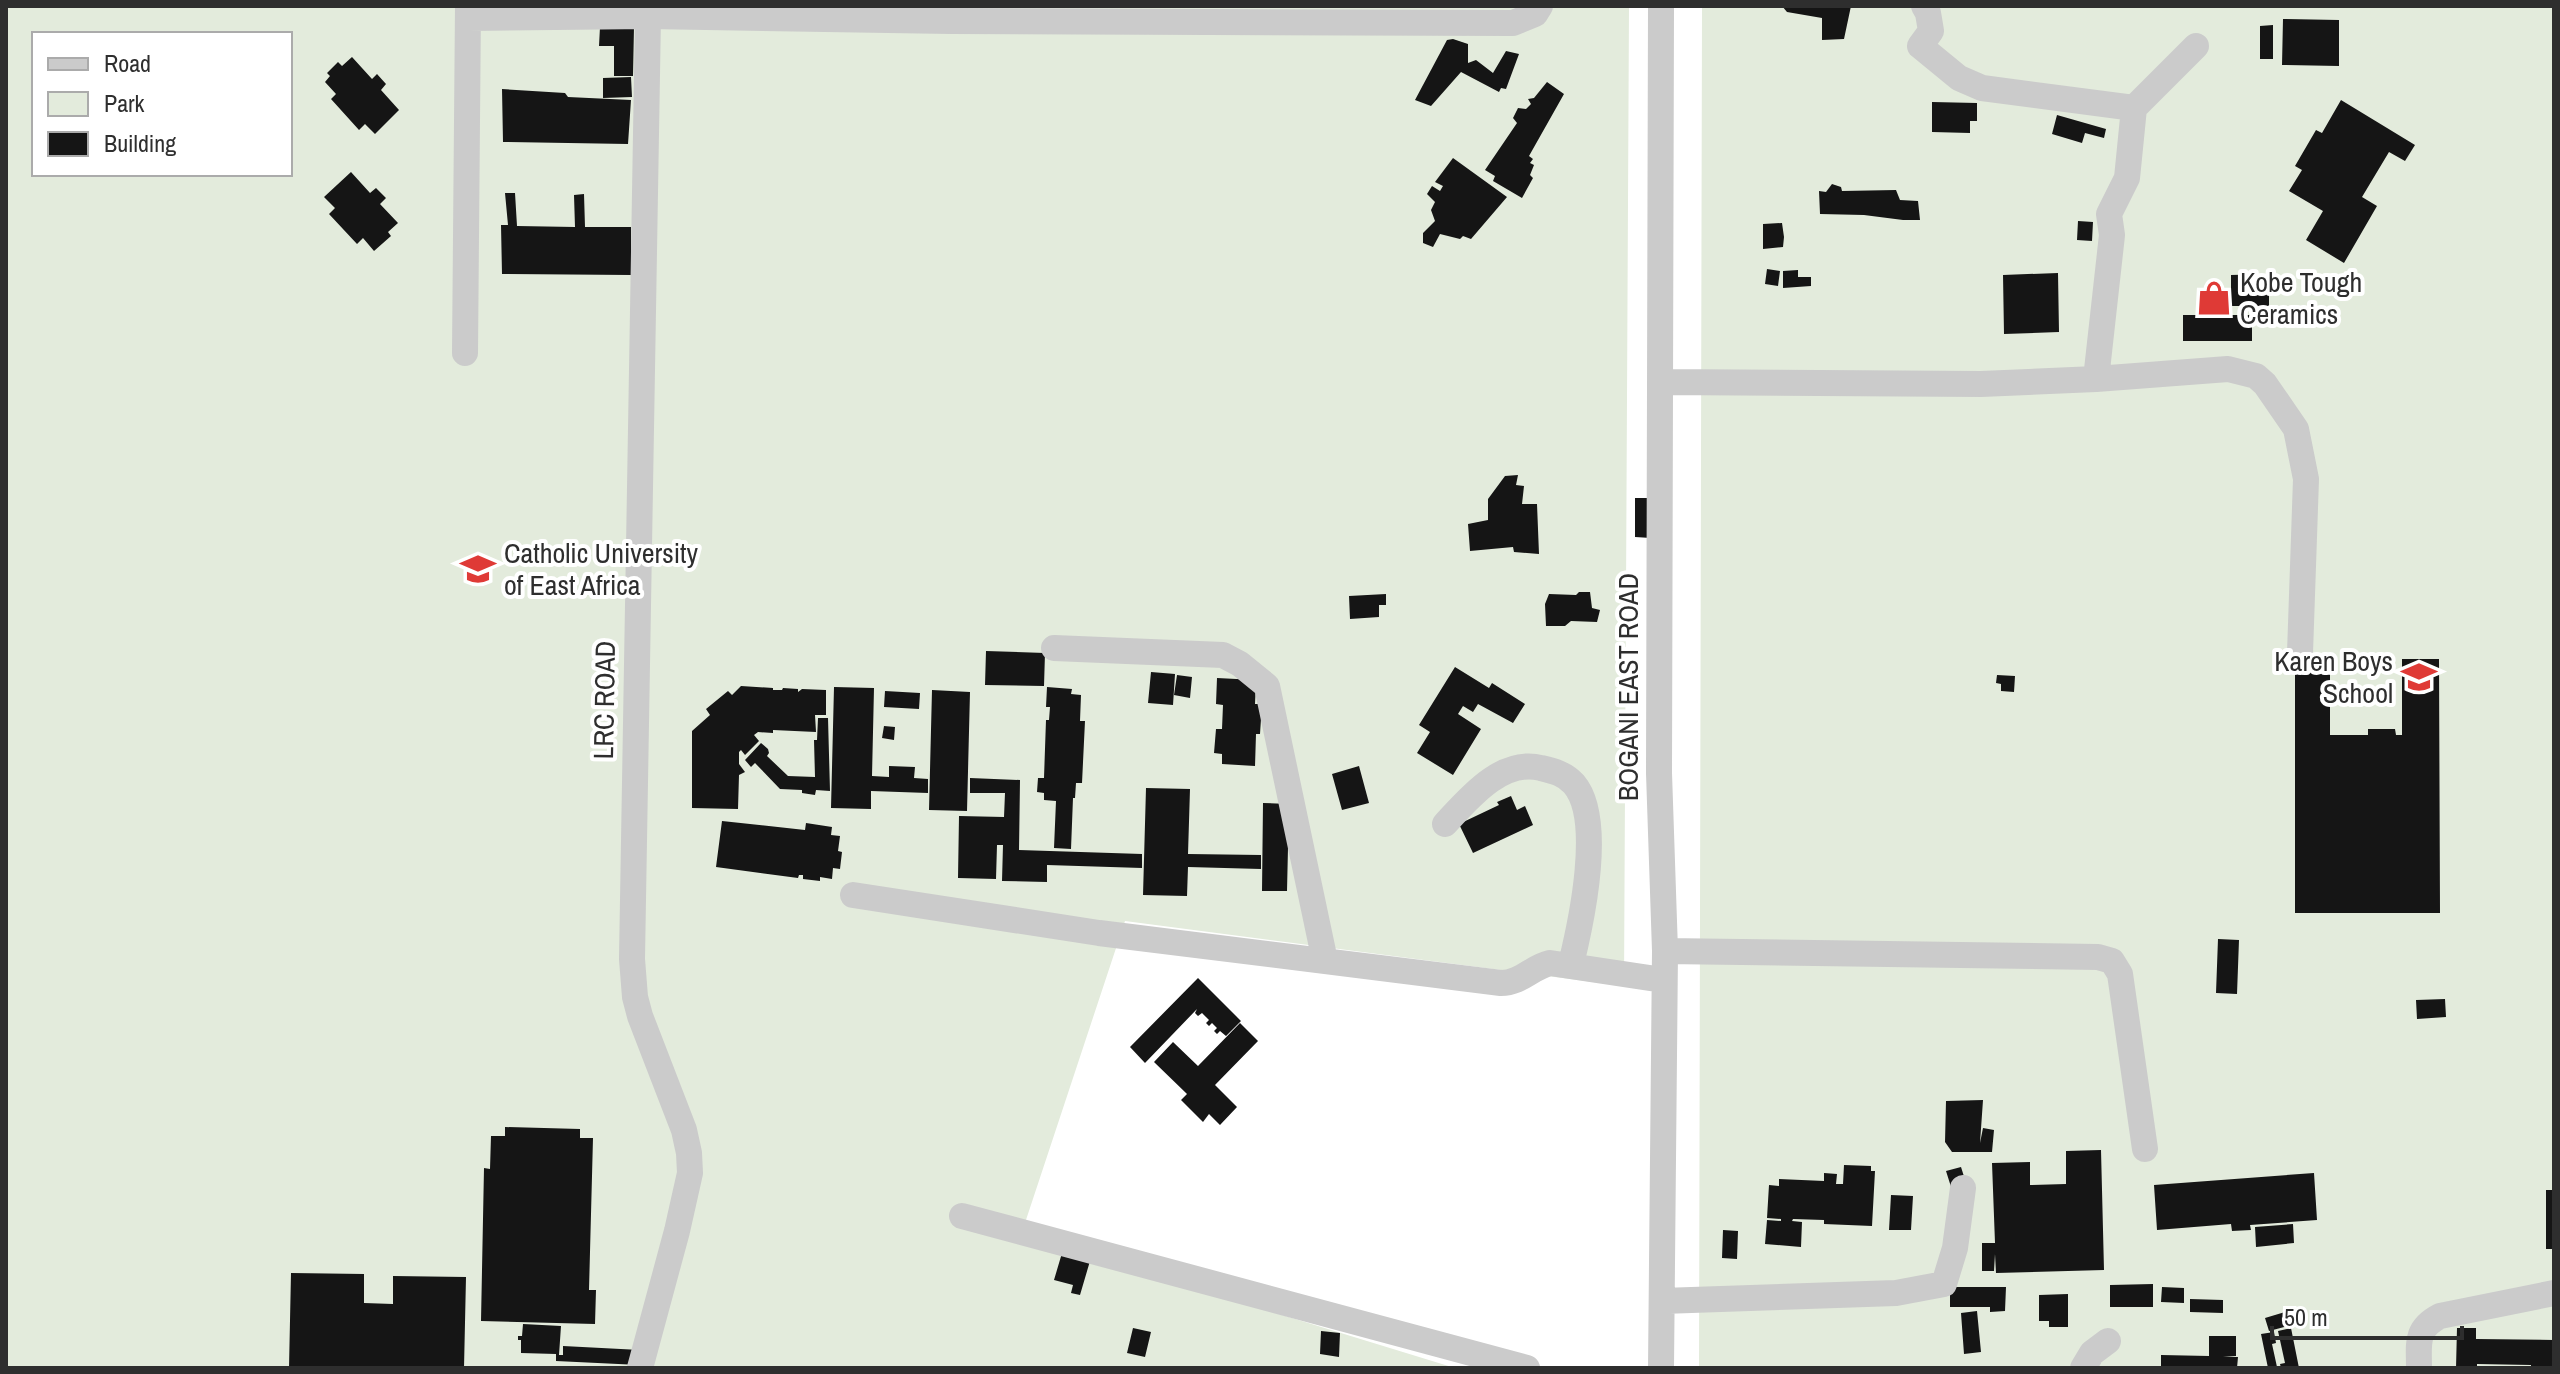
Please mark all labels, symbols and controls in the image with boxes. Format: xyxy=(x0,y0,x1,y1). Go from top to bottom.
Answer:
legend xyxy=(32,32,292,176)
text: Road xyxy=(104,47,151,79)
text: Park xyxy=(104,87,145,119)
text: Building xyxy=(104,127,176,159)
place label: Kobe Tough Ceramics xyxy=(2240,263,2362,333)
shop icon: Kobe Tough Ceramics xyxy=(2195,279,2233,317)
place label: Catholic University of East Africa xyxy=(504,534,698,604)
school or university icon: Catholic University of East Africa xyxy=(459,550,497,588)
street label: BOGANI EAST ROAD xyxy=(1609,573,1647,801)
street label: LRC ROAD xyxy=(584,640,624,760)
place label: Karen Boys School xyxy=(2274,642,2393,712)
school or university icon: Karen Boys School xyxy=(2400,658,2438,696)
scale bar xyxy=(2272,1290,2462,1340)
text: 50 m xyxy=(2284,1301,2328,1333)

